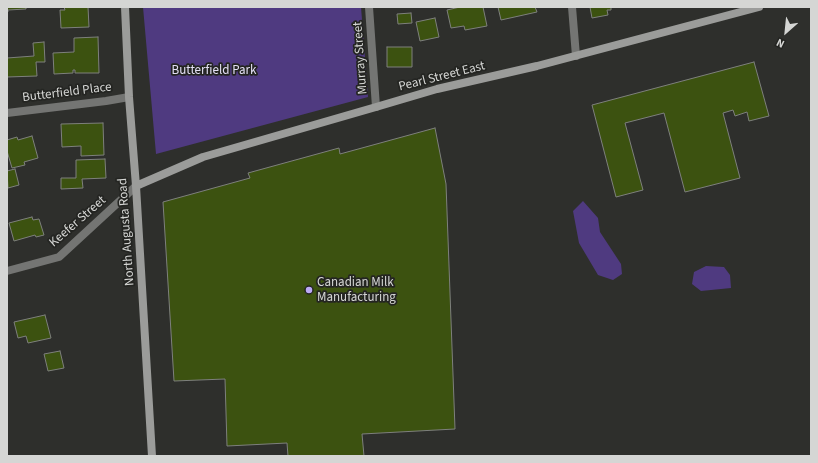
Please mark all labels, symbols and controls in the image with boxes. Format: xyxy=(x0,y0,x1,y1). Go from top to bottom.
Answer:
north arrow xyxy=(766,12,806,52)
street label: Murray Street xyxy=(351,21,371,95)
text: N xyxy=(774,35,787,51)
street label: Pearl Street East xyxy=(397,59,487,95)
park label: Butterfield Park xyxy=(172,63,256,79)
street label: Butterfield Place xyxy=(21,80,113,106)
street label: North Augusta Road xyxy=(115,178,139,286)
street label: Keefer Street xyxy=(46,193,110,251)
place label: Canadian Milk Manufacturing xyxy=(317,275,396,306)
marker: Canadian Milk Manufacturing xyxy=(304,285,314,295)

